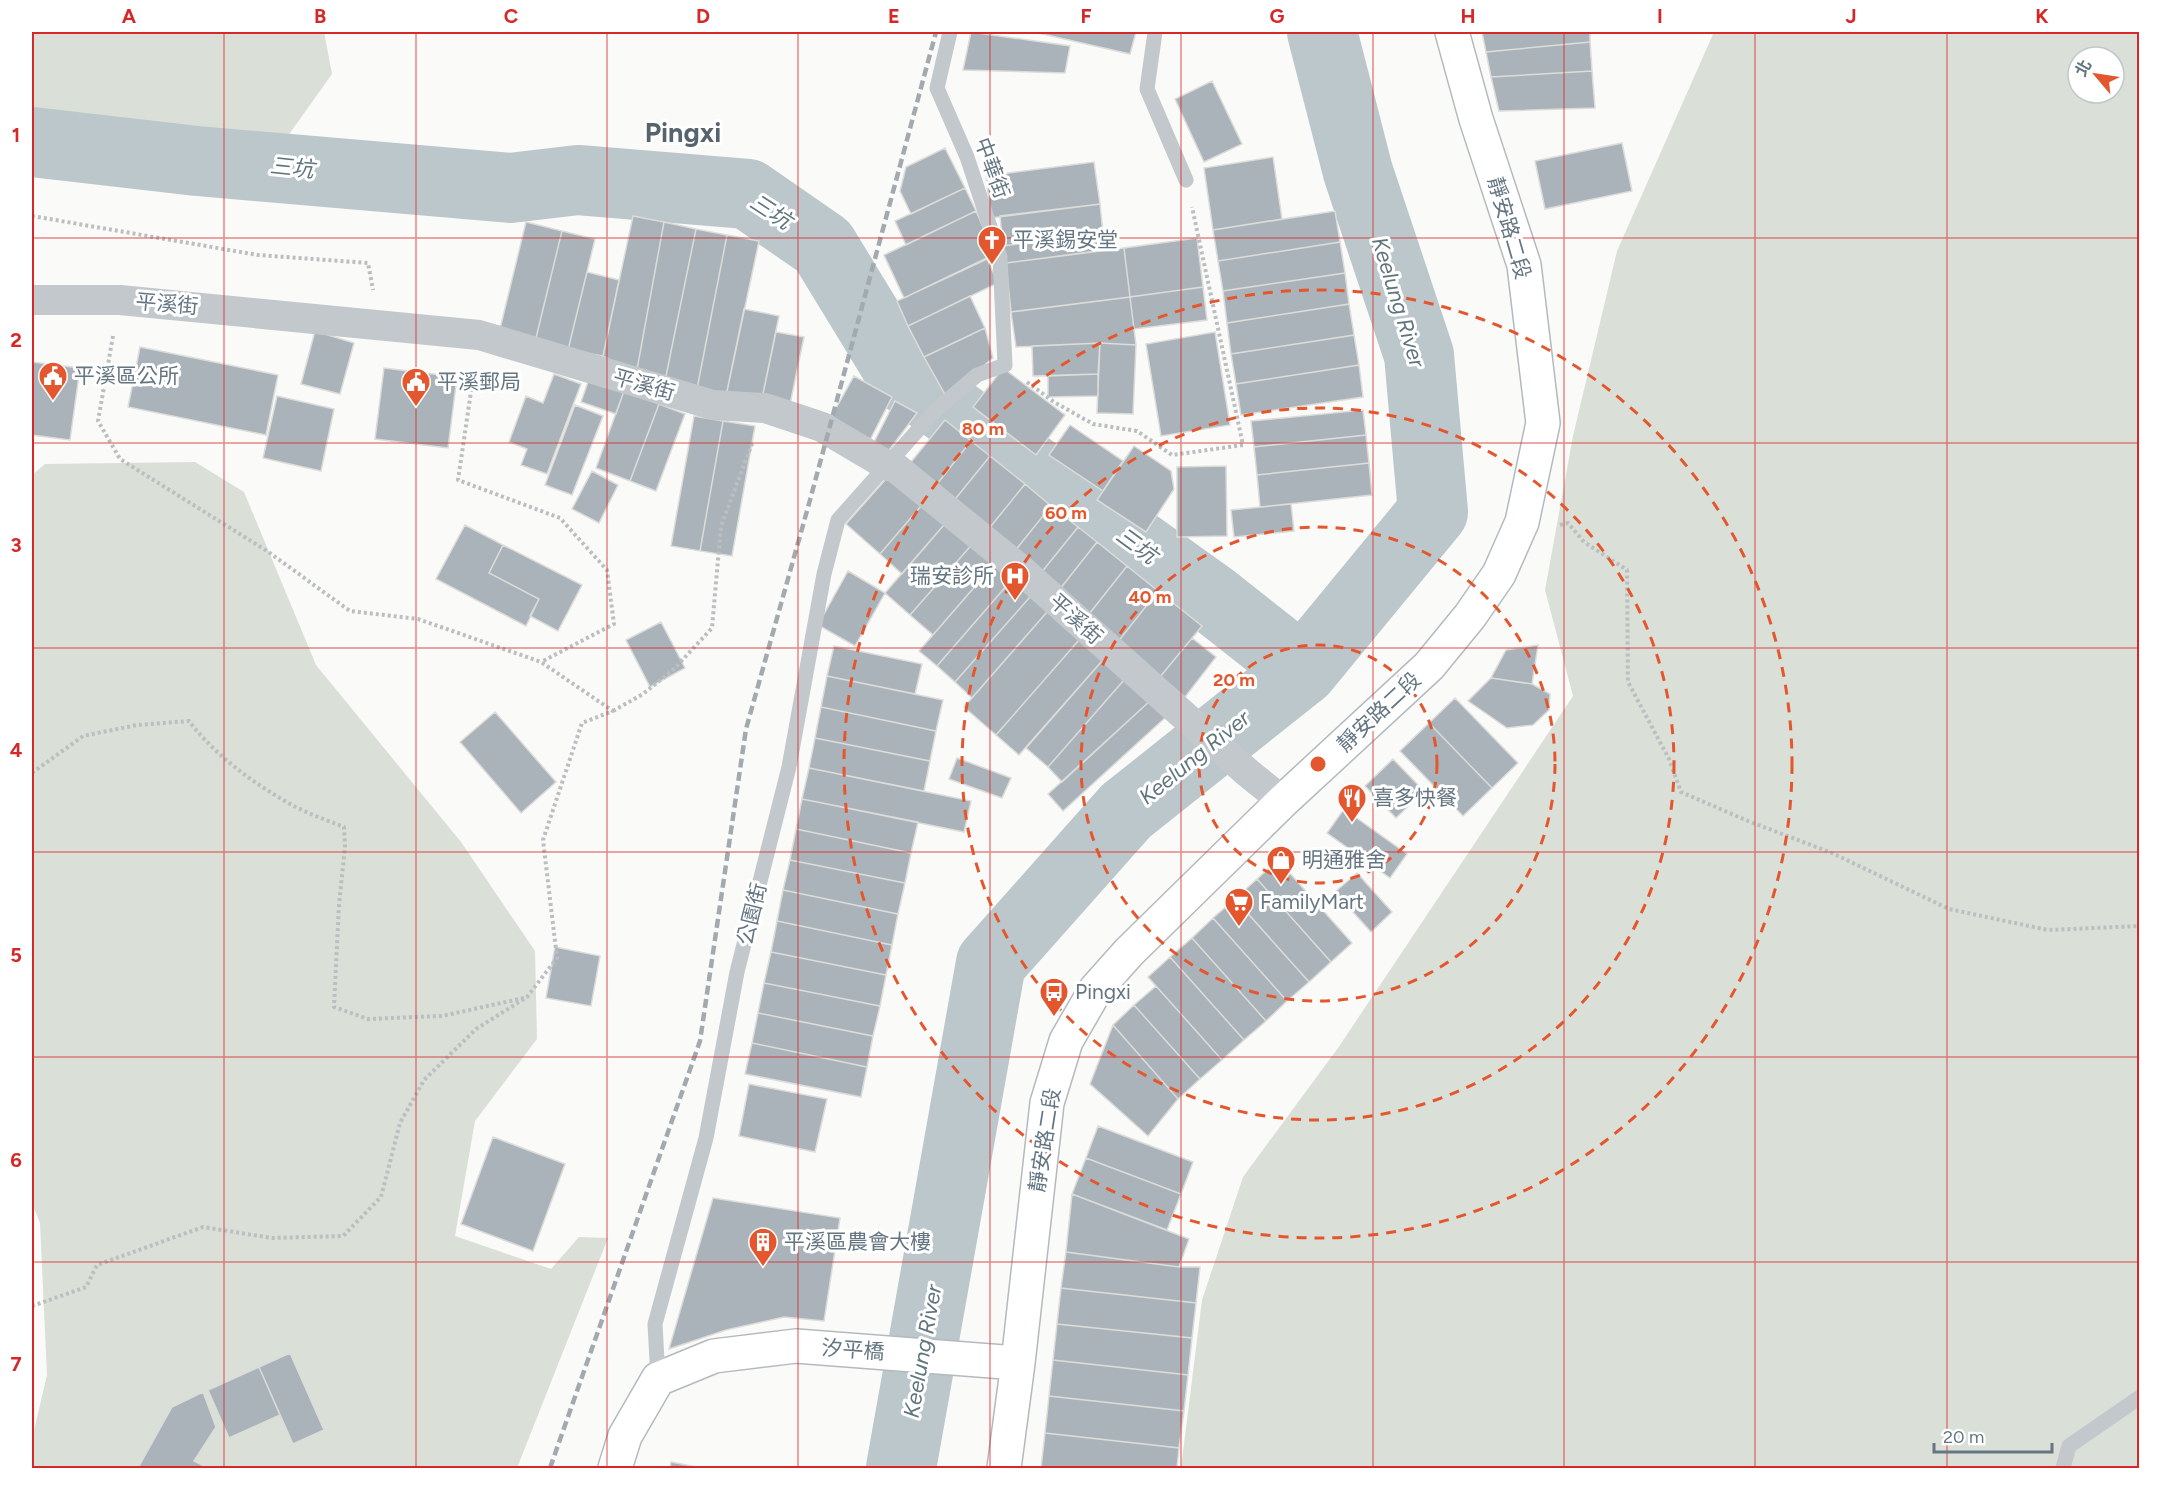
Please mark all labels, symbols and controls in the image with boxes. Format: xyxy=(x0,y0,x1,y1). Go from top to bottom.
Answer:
text: A xyxy=(122,4,137,28)
text: B xyxy=(314,4,326,28)
text: C xyxy=(504,4,518,28)
text: D xyxy=(696,4,710,28)
text: E xyxy=(888,4,900,28)
text: F xyxy=(1080,4,1092,28)
text: G xyxy=(1270,4,1285,28)
text: H xyxy=(1461,4,1476,28)
text: I xyxy=(1657,4,1663,28)
text: J xyxy=(1845,4,1857,28)
text: K xyxy=(2035,4,2049,28)
north arrow xyxy=(2066,45,2126,105)
text: 北 xyxy=(2071,56,2096,80)
district label: Pingxi xyxy=(645,116,721,149)
text: 1 xyxy=(12,123,20,147)
street label: 中華街 xyxy=(970,134,1015,202)
water label: 三坑 xyxy=(269,152,318,184)
street label: 靜安路二段 xyxy=(1483,174,1536,282)
water label: 三坑 xyxy=(745,188,799,236)
church icon: 平溪錫安堂 xyxy=(976,224,1008,266)
place label: 平溪錫安堂 xyxy=(1013,227,1118,252)
water label: Keelung River xyxy=(1366,234,1432,372)
street label: 平溪街 xyxy=(135,288,200,319)
text: 2 xyxy=(10,328,22,352)
public building icon: 平溪區公所 xyxy=(37,360,69,402)
place label: 平溪區公所 xyxy=(74,363,179,388)
street label: 平溪街 xyxy=(610,364,678,405)
public building icon: 平溪郵局 xyxy=(400,366,432,408)
place label: 平溪郵局 xyxy=(437,369,521,394)
text: 80 m xyxy=(962,418,1004,440)
text: 60 m xyxy=(1045,502,1087,524)
water label: 三坑 xyxy=(1111,522,1165,571)
text: 3 xyxy=(10,533,22,557)
hospital icon: 瑞安診所 xyxy=(999,560,1031,602)
place label: 瑞安診所 xyxy=(910,563,994,588)
text: 40 m xyxy=(1128,586,1172,608)
street label: 平溪街 xyxy=(1045,588,1108,649)
street label: 靜安路二段 xyxy=(1332,667,1426,757)
text: 20 m xyxy=(1213,669,1255,691)
water label: Keelung River xyxy=(1133,704,1256,810)
text: 4 xyxy=(10,738,23,762)
centre of rings xyxy=(1308,754,1328,774)
restaurant icon: 喜多快餐 xyxy=(1336,782,1368,824)
place label: 喜多快餐 xyxy=(1373,785,1457,810)
shop icon: 明通雅舍 xyxy=(1265,844,1297,886)
place label: 明通雅舍 xyxy=(1302,847,1386,872)
street label: 公園街 xyxy=(732,880,771,947)
supermarket icon: FamilyMart xyxy=(1223,886,1255,928)
place label: FamilyMart xyxy=(1260,889,1364,914)
text: 5 xyxy=(10,943,22,967)
bus stop icon: Pingxi xyxy=(1038,976,1070,1018)
place label: Pingxi xyxy=(1075,979,1131,1004)
street label: 靜安路二段 xyxy=(1024,1086,1065,1194)
text: 6 xyxy=(10,1148,22,1172)
building icon: 平溪區農會大樓 xyxy=(747,1226,779,1268)
place label: 平溪區農會大樓 xyxy=(784,1229,931,1254)
water label: Keelung River xyxy=(898,1281,948,1420)
street label: 汐平橋 xyxy=(821,1335,885,1364)
text: 7 xyxy=(10,1352,22,1376)
scale bar xyxy=(1934,1416,2052,1454)
text: 20 m xyxy=(1943,1426,1984,1448)

